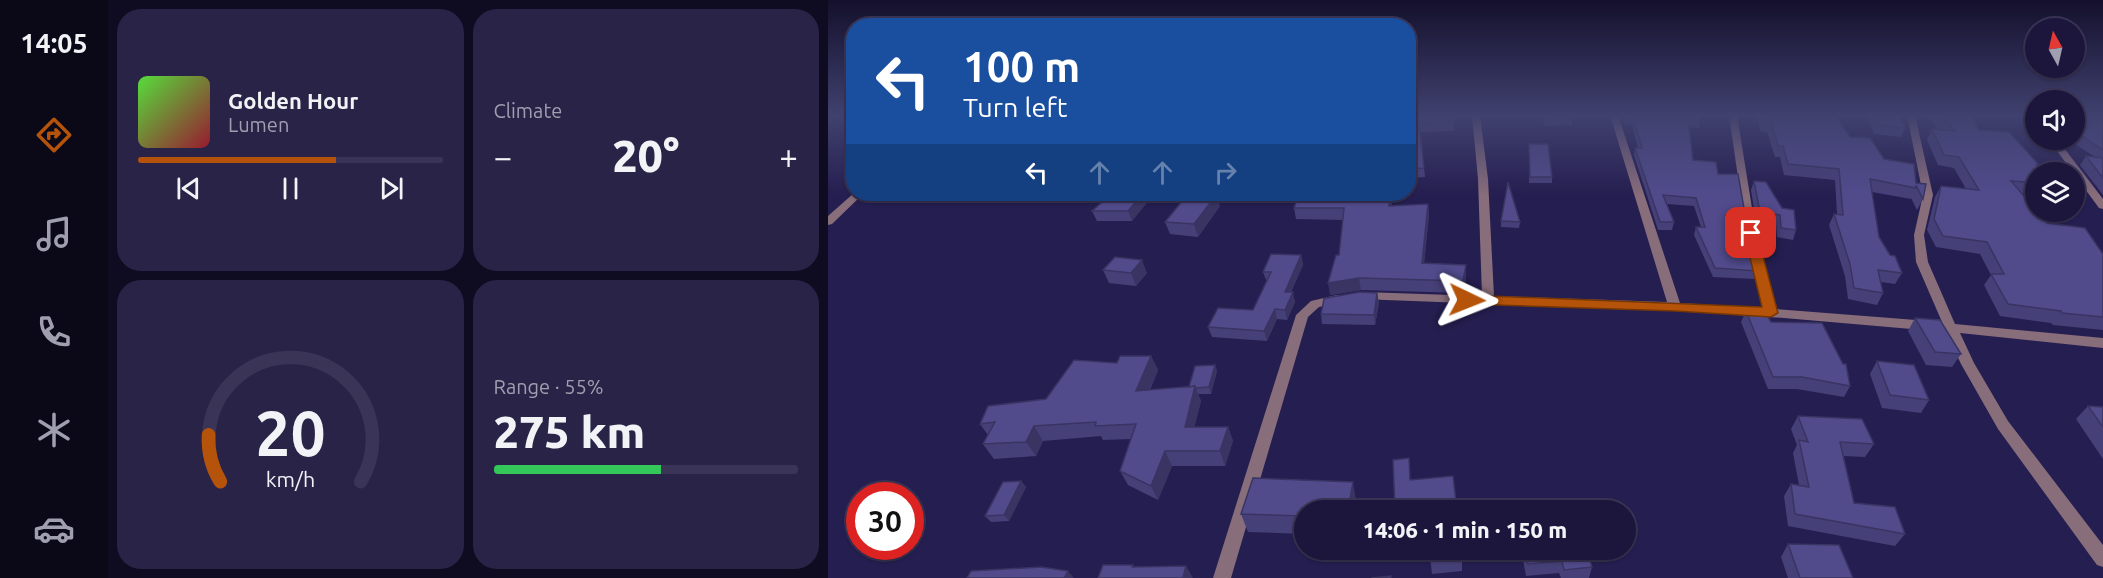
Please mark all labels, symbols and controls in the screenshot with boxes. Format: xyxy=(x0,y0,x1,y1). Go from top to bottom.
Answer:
north arrow xyxy=(2025,18,2085,78)
map controls xyxy=(2025,18,2085,222)
text: 14:05 xyxy=(20,28,88,58)
icon: left xyxy=(864,42,942,120)
text: 100 m xyxy=(963,43,1080,90)
text: Golden Hour xyxy=(228,88,358,113)
button: sound xyxy=(2025,90,2085,150)
text: Turn left xyxy=(963,92,1067,122)
text: Climate xyxy=(494,99,562,122)
text: Lumen xyxy=(228,113,289,136)
icon: directions xyxy=(33,114,75,156)
text: 20° xyxy=(612,130,679,181)
text: − xyxy=(494,138,512,175)
text: + xyxy=(779,138,798,175)
icon: left xyxy=(1020,156,1053,189)
icon: ahead xyxy=(1083,156,1116,189)
icon: ahead xyxy=(1146,156,1179,189)
icon: right xyxy=(1209,156,1242,189)
button: layers xyxy=(2025,162,2085,222)
icon: previous xyxy=(172,172,205,205)
icon: pause xyxy=(274,172,307,205)
icon: next xyxy=(375,172,408,205)
pin xyxy=(1725,207,1776,258)
icon: music xyxy=(33,213,75,255)
icon: arrive xyxy=(1734,216,1767,249)
position arrow xyxy=(1435,268,1499,332)
icon: phone xyxy=(33,311,75,353)
text: Range · 55% xyxy=(494,375,604,398)
text: 20 xyxy=(255,398,325,468)
text: 275 km xyxy=(494,406,645,457)
icon: climate xyxy=(33,409,75,451)
text: km/h xyxy=(265,467,315,491)
speed limit sign: 30 xyxy=(846,482,924,560)
icon: car xyxy=(33,508,75,550)
text: 14:06 · 1 min · 150 m xyxy=(1363,517,1567,542)

